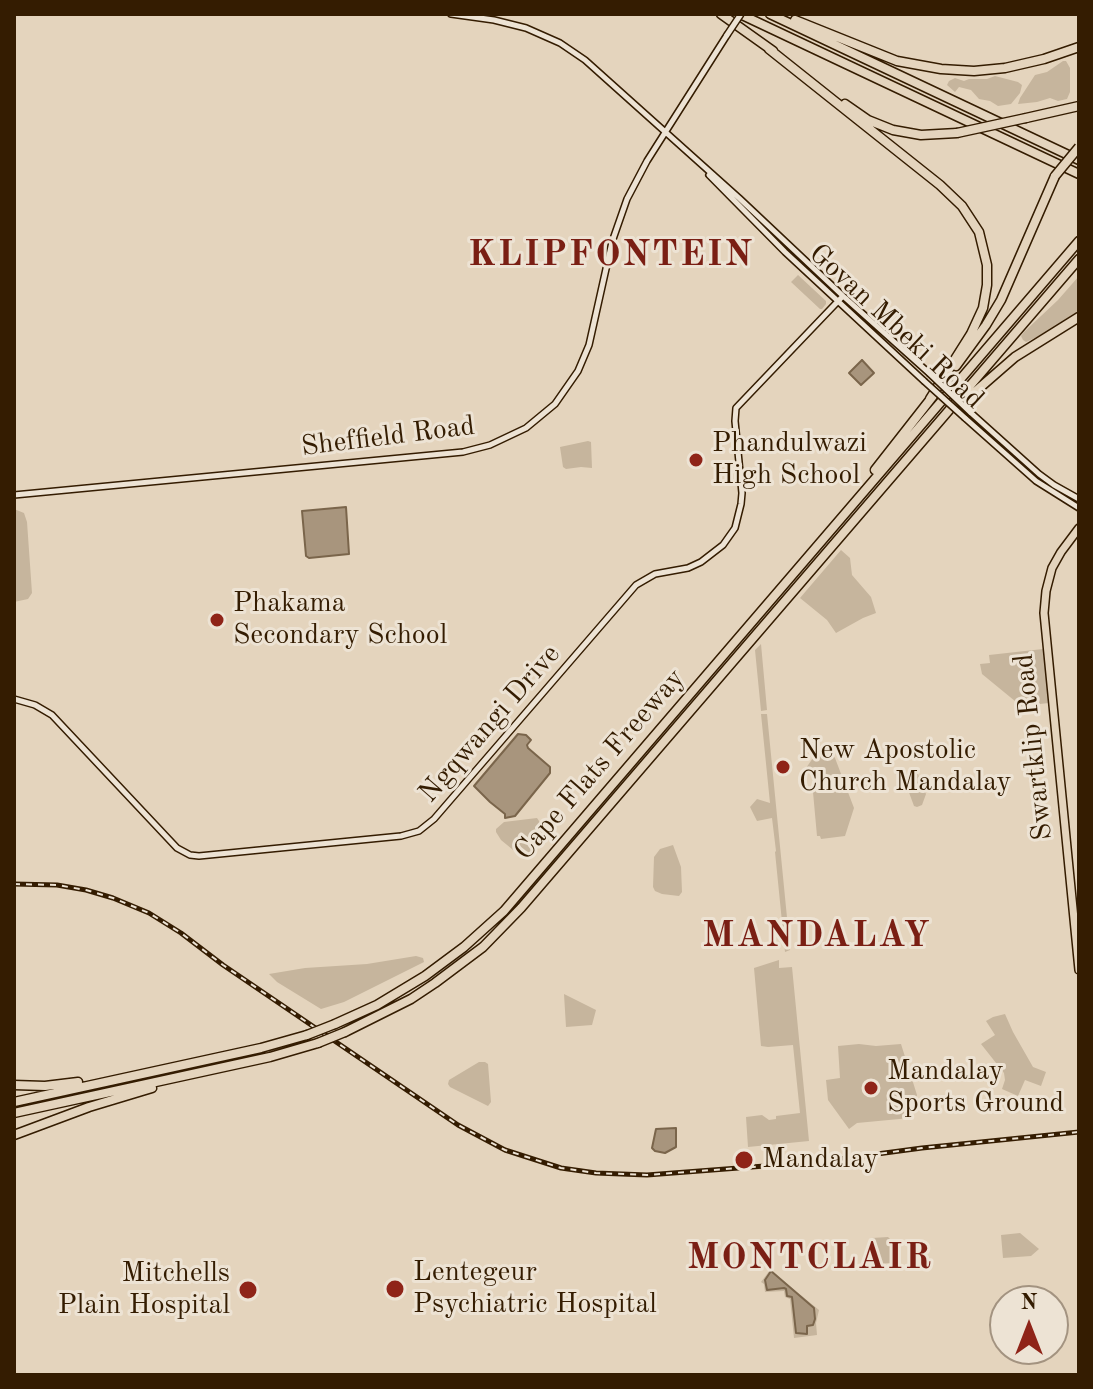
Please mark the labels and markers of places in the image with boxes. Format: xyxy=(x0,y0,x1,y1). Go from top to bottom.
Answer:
place label: Phandulwazi High School xyxy=(712,427,867,493)
marker: Phandulwazi High School xyxy=(687,451,705,469)
place label: Phakama Secondary School xyxy=(233,587,447,653)
marker: Phakama Secondary School xyxy=(208,611,226,629)
place label: New Apostolic Church Mandalay xyxy=(799,734,1011,800)
marker: New Apostolic Church Mandalay xyxy=(774,758,792,776)
place label: Mandalay Sports Ground xyxy=(887,1055,1064,1121)
marker: Mandalay Sports Ground xyxy=(862,1079,880,1097)
place label: Mandalay xyxy=(762,1143,879,1177)
marker: Mandalay xyxy=(733,1149,755,1171)
place label: Lentegeur Psychiatric Hospital xyxy=(413,1256,657,1322)
place label: Mitchells Plain Hospital xyxy=(58,1257,230,1323)
marker: Lentegeur Psychiatric Hospital xyxy=(384,1278,406,1300)
marker: Mitchells Plain Hospital xyxy=(237,1279,259,1301)

